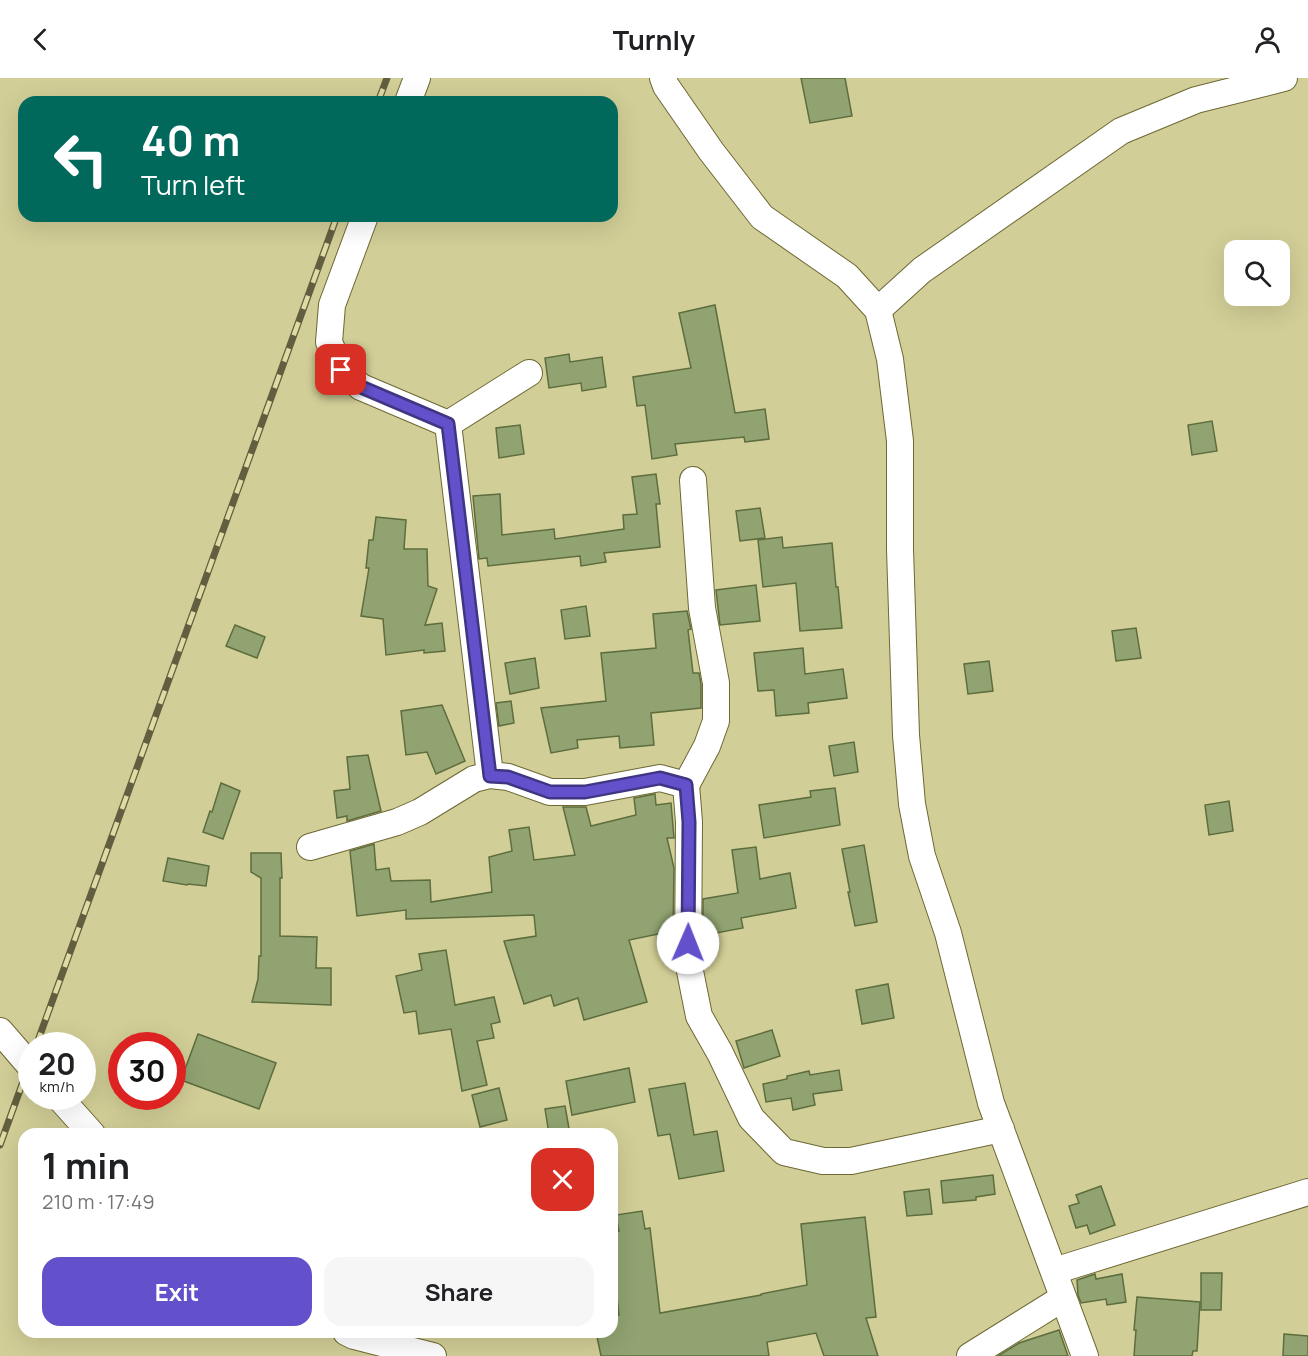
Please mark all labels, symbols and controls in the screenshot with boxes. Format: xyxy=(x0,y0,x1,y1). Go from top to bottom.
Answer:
text: Turnly xyxy=(613,21,695,58)
icon: back xyxy=(24,23,57,56)
icon: person xyxy=(1251,23,1284,56)
text: 40 m xyxy=(141,111,240,169)
icon: left xyxy=(42,120,120,198)
text: Turn left xyxy=(141,166,245,203)
map controls xyxy=(1224,240,1290,306)
button: search xyxy=(1224,240,1290,306)
pin xyxy=(315,344,366,395)
icon: arrive xyxy=(324,353,357,386)
position arrow xyxy=(656,911,720,975)
speed limit sign: 30 xyxy=(108,1032,186,1110)
text: 20 xyxy=(38,1043,76,1084)
text: km/h xyxy=(40,1076,74,1097)
text: 1 min xyxy=(42,1141,130,1190)
button: close xyxy=(531,1148,594,1211)
text: 210 m · 17:49 xyxy=(42,1188,155,1215)
button: Exit xyxy=(42,1257,312,1326)
button: Share xyxy=(324,1257,594,1326)

